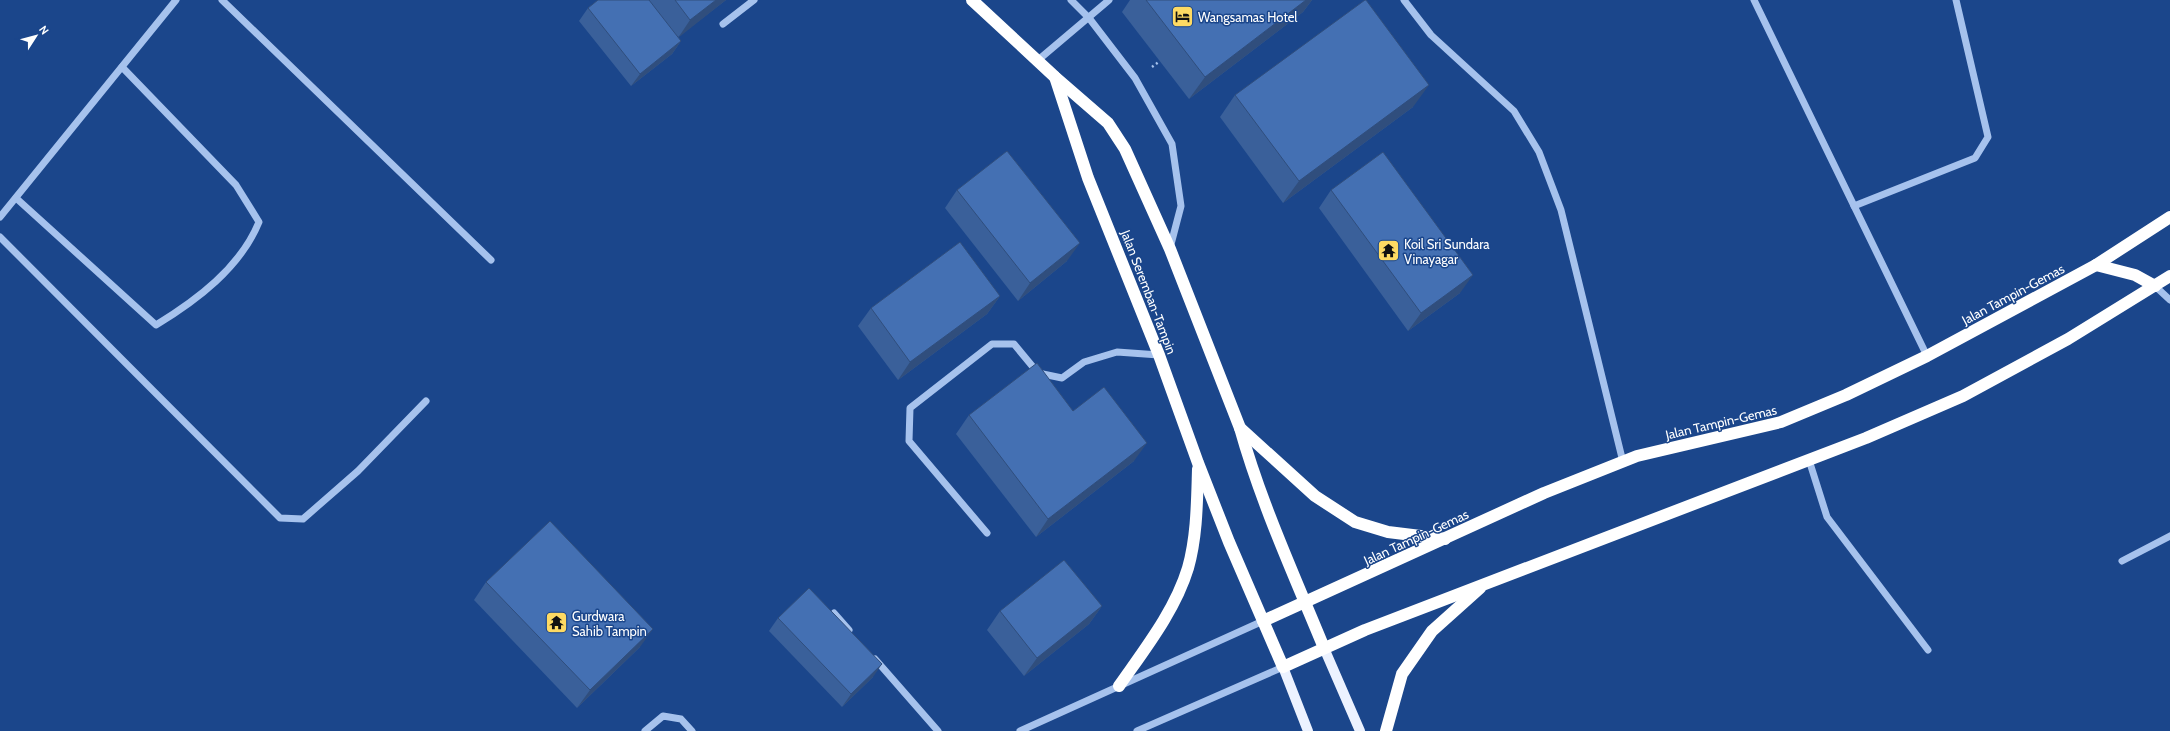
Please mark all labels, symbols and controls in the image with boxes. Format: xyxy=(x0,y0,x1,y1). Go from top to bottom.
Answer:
hotel icon: Wangsamas Hotel xyxy=(1169,4,1195,30)
place label: Wangsamas Hotel xyxy=(1198,9,1297,25)
north arrow xyxy=(16,16,56,56)
text: N xyxy=(36,23,52,37)
street label: Jalan Seremban-Tampin xyxy=(1118,227,1180,356)
place label: Koil Sri Sundara Vinayagar xyxy=(1404,236,1490,267)
temple icon: Koil Sri Sundara Vinayagar xyxy=(1376,238,1402,264)
street label: Jalan Tampin-Gemas xyxy=(1958,260,2068,328)
street label: Jalan Tampin-Gemas xyxy=(1663,401,1779,443)
street label: Jalan Tampin-Gemas xyxy=(1360,505,1472,569)
place label: Gurdwara Sahib Tampin xyxy=(572,608,647,639)
temple icon: Gurdwara Sahib Tampin xyxy=(544,610,570,636)

